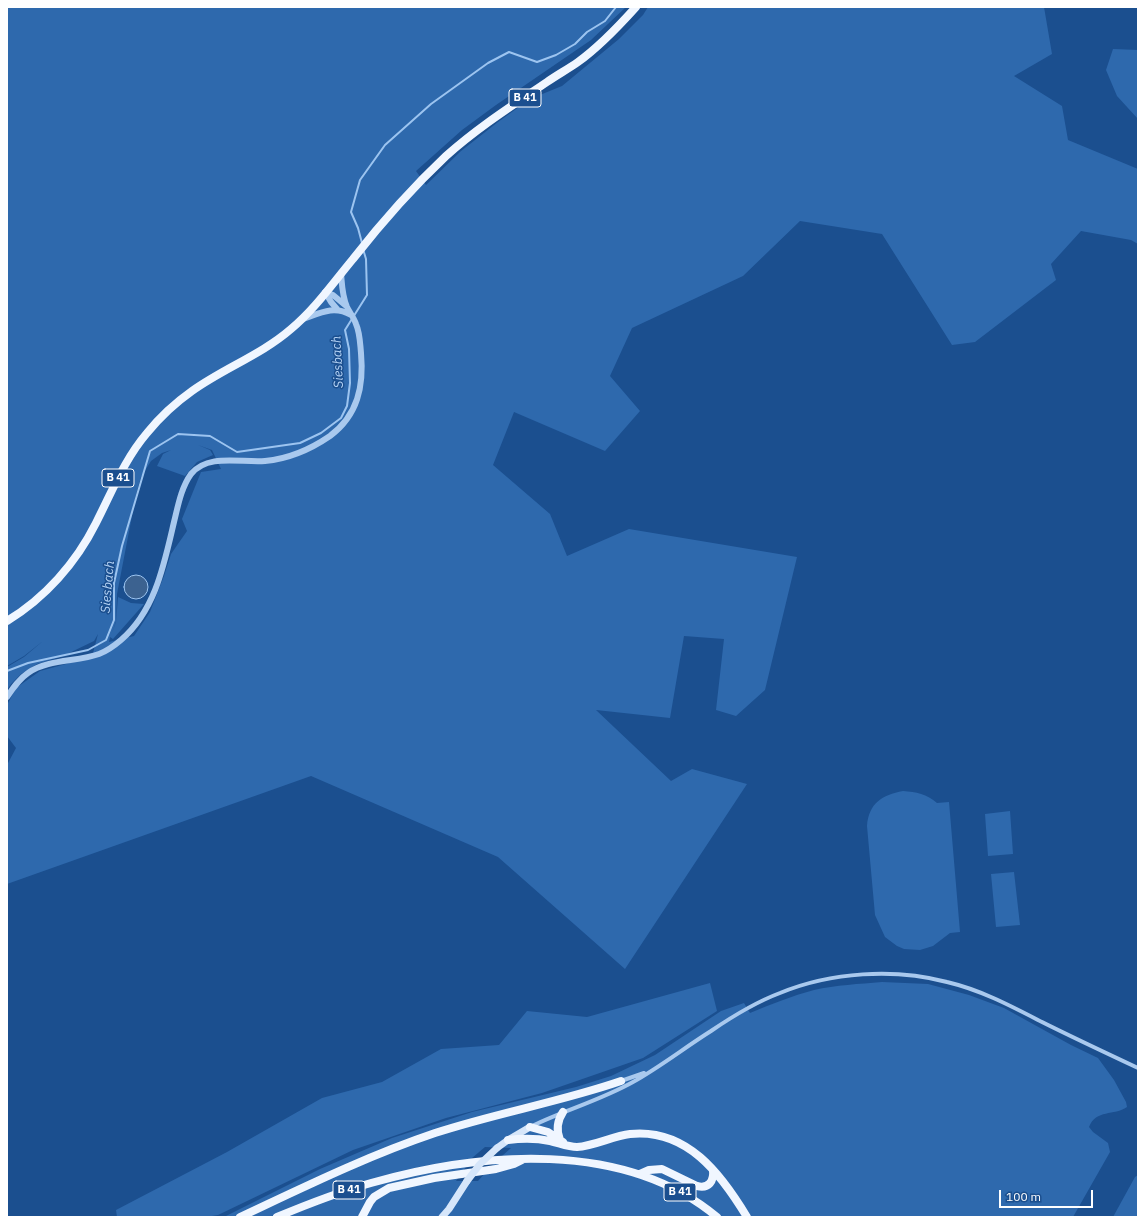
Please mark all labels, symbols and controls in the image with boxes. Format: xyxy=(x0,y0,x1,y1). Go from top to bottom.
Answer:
road number: B 41 xyxy=(509,89,541,107)
water label: Siesbach xyxy=(329,335,347,389)
road number: B 41 xyxy=(102,469,134,487)
water label: Siesbach xyxy=(98,560,118,614)
road number: B 41 xyxy=(333,1181,365,1199)
scale bar xyxy=(1001,1182,1095,1208)
road number: B 41 xyxy=(664,1183,696,1201)
text: 100 m xyxy=(1006,1189,1041,1204)

